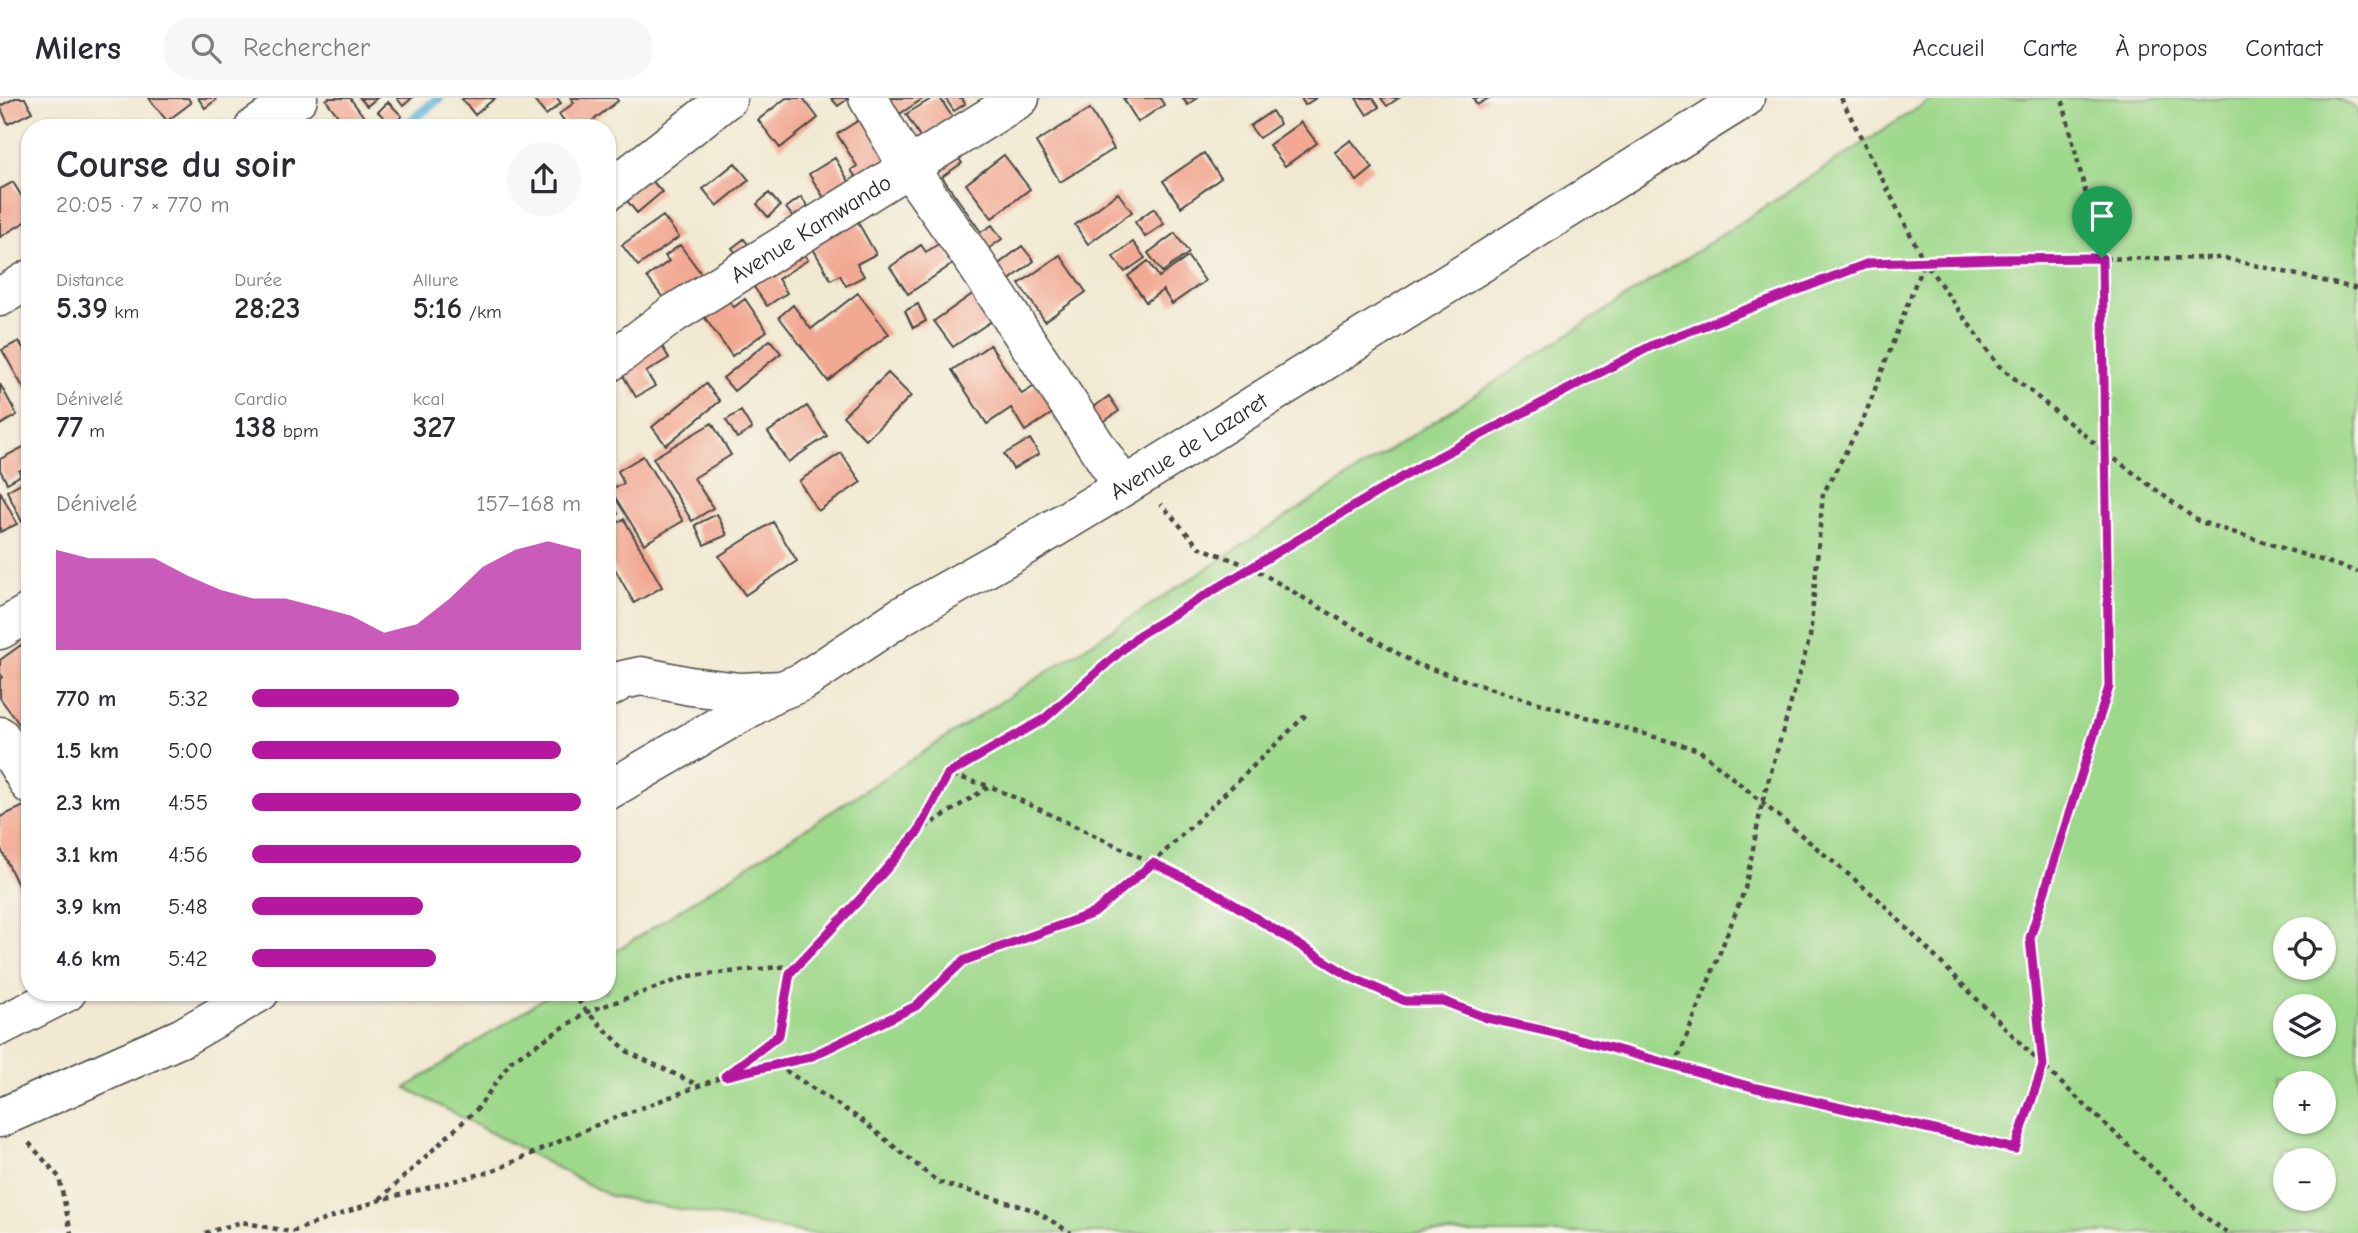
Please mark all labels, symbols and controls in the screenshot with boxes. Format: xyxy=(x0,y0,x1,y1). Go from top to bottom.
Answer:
search box xyxy=(163,17,653,80)
text: Milers xyxy=(35,29,121,67)
icon: search xyxy=(187,29,225,67)
text: Rechercher xyxy=(243,33,370,63)
text: Accueil xyxy=(1913,34,1985,62)
text: Carte xyxy=(2023,34,2078,62)
text: À propos xyxy=(2116,34,2207,62)
text: Contact xyxy=(2245,34,2323,62)
button: share xyxy=(507,142,581,216)
text: Course du soir xyxy=(56,143,295,187)
street label: Avenue Kamwando xyxy=(726,169,896,289)
pin xyxy=(2072,186,2132,258)
text: 20:05 · 7 × 770 m xyxy=(56,191,229,218)
icon: arrive xyxy=(2083,197,2121,235)
text: Distance xyxy=(56,269,124,291)
text: Durée xyxy=(234,269,282,291)
text: Allure xyxy=(413,269,458,291)
text: 5.39 xyxy=(56,291,108,326)
text: 28:23 xyxy=(234,291,301,326)
text: 5:16 xyxy=(413,291,462,326)
text: km xyxy=(108,301,139,323)
text: /km xyxy=(462,301,502,323)
street label: Avenue de Lazaret xyxy=(1105,386,1274,505)
text: Dénivelé xyxy=(56,388,123,410)
text: Cardio xyxy=(234,388,287,410)
text: kcal xyxy=(413,388,445,410)
text: 77 xyxy=(56,410,83,445)
text: 138 xyxy=(234,410,276,445)
text: 327 xyxy=(413,410,456,445)
text: m xyxy=(83,420,105,442)
text: bpm xyxy=(276,420,319,442)
text: Dénivelé xyxy=(56,490,137,517)
text: 157–168 m xyxy=(476,490,581,517)
text: 770 m xyxy=(56,685,116,712)
text: 5:32 xyxy=(168,685,208,712)
text: 1.5 km xyxy=(56,737,119,764)
text: 5:00 xyxy=(168,737,213,764)
text: 2.3 km xyxy=(56,789,121,816)
text: 4:55 xyxy=(168,789,208,816)
text: 3.1 km xyxy=(56,841,118,868)
text: 4:56 xyxy=(168,841,208,868)
text: 3.9 km xyxy=(56,893,121,920)
text: 5:48 xyxy=(168,893,208,920)
map controls xyxy=(2273,917,2336,1211)
button: locate xyxy=(2273,917,2336,980)
text: 4.6 km xyxy=(56,945,121,972)
text: 5:42 xyxy=(168,945,208,972)
button: layers xyxy=(2273,994,2336,1057)
button: + xyxy=(2273,1071,2336,1134)
button: − xyxy=(2273,1148,2336,1211)

